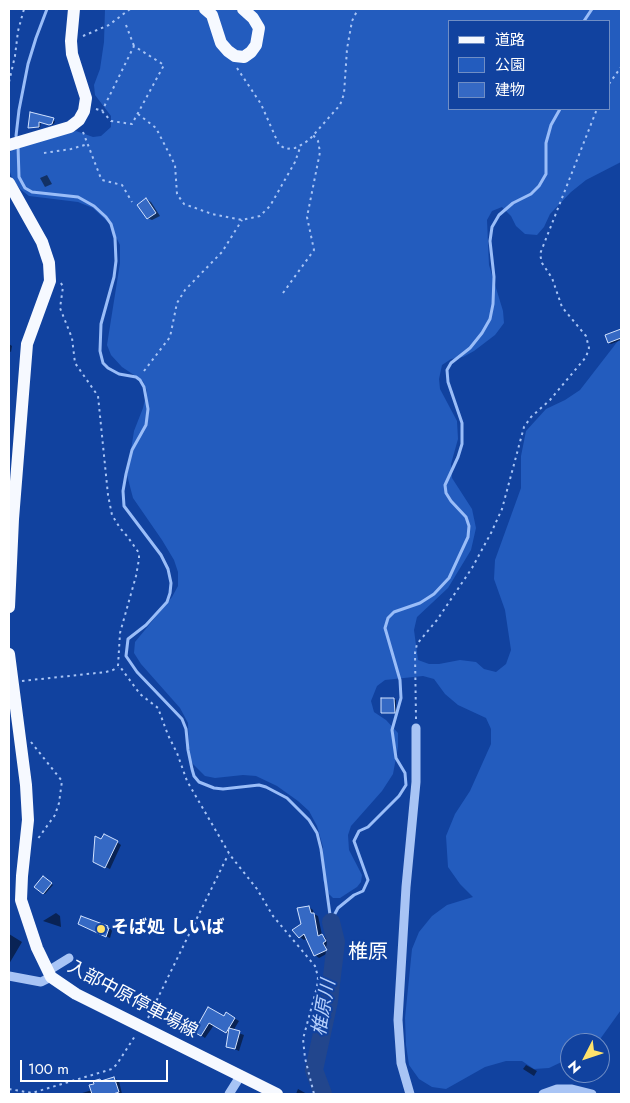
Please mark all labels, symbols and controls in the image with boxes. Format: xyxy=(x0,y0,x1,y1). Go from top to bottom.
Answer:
legend xyxy=(448,20,610,110)
text: 道路 xyxy=(495,29,525,51)
text: 公園 xyxy=(495,54,525,76)
text: 建物 xyxy=(495,79,525,101)
place label: そば処 しいば xyxy=(111,918,224,940)
marker: そば処 しいば xyxy=(95,923,107,935)
district label: 椎原 xyxy=(348,941,388,965)
street label: 入部中原停車場線 xyxy=(63,957,201,1043)
water label: 椎原川 xyxy=(309,978,341,1038)
north arrow xyxy=(560,1033,610,1083)
scale bar xyxy=(22,1050,170,1082)
text: N xyxy=(563,1056,586,1078)
text: 100 m xyxy=(28,1058,69,1080)

